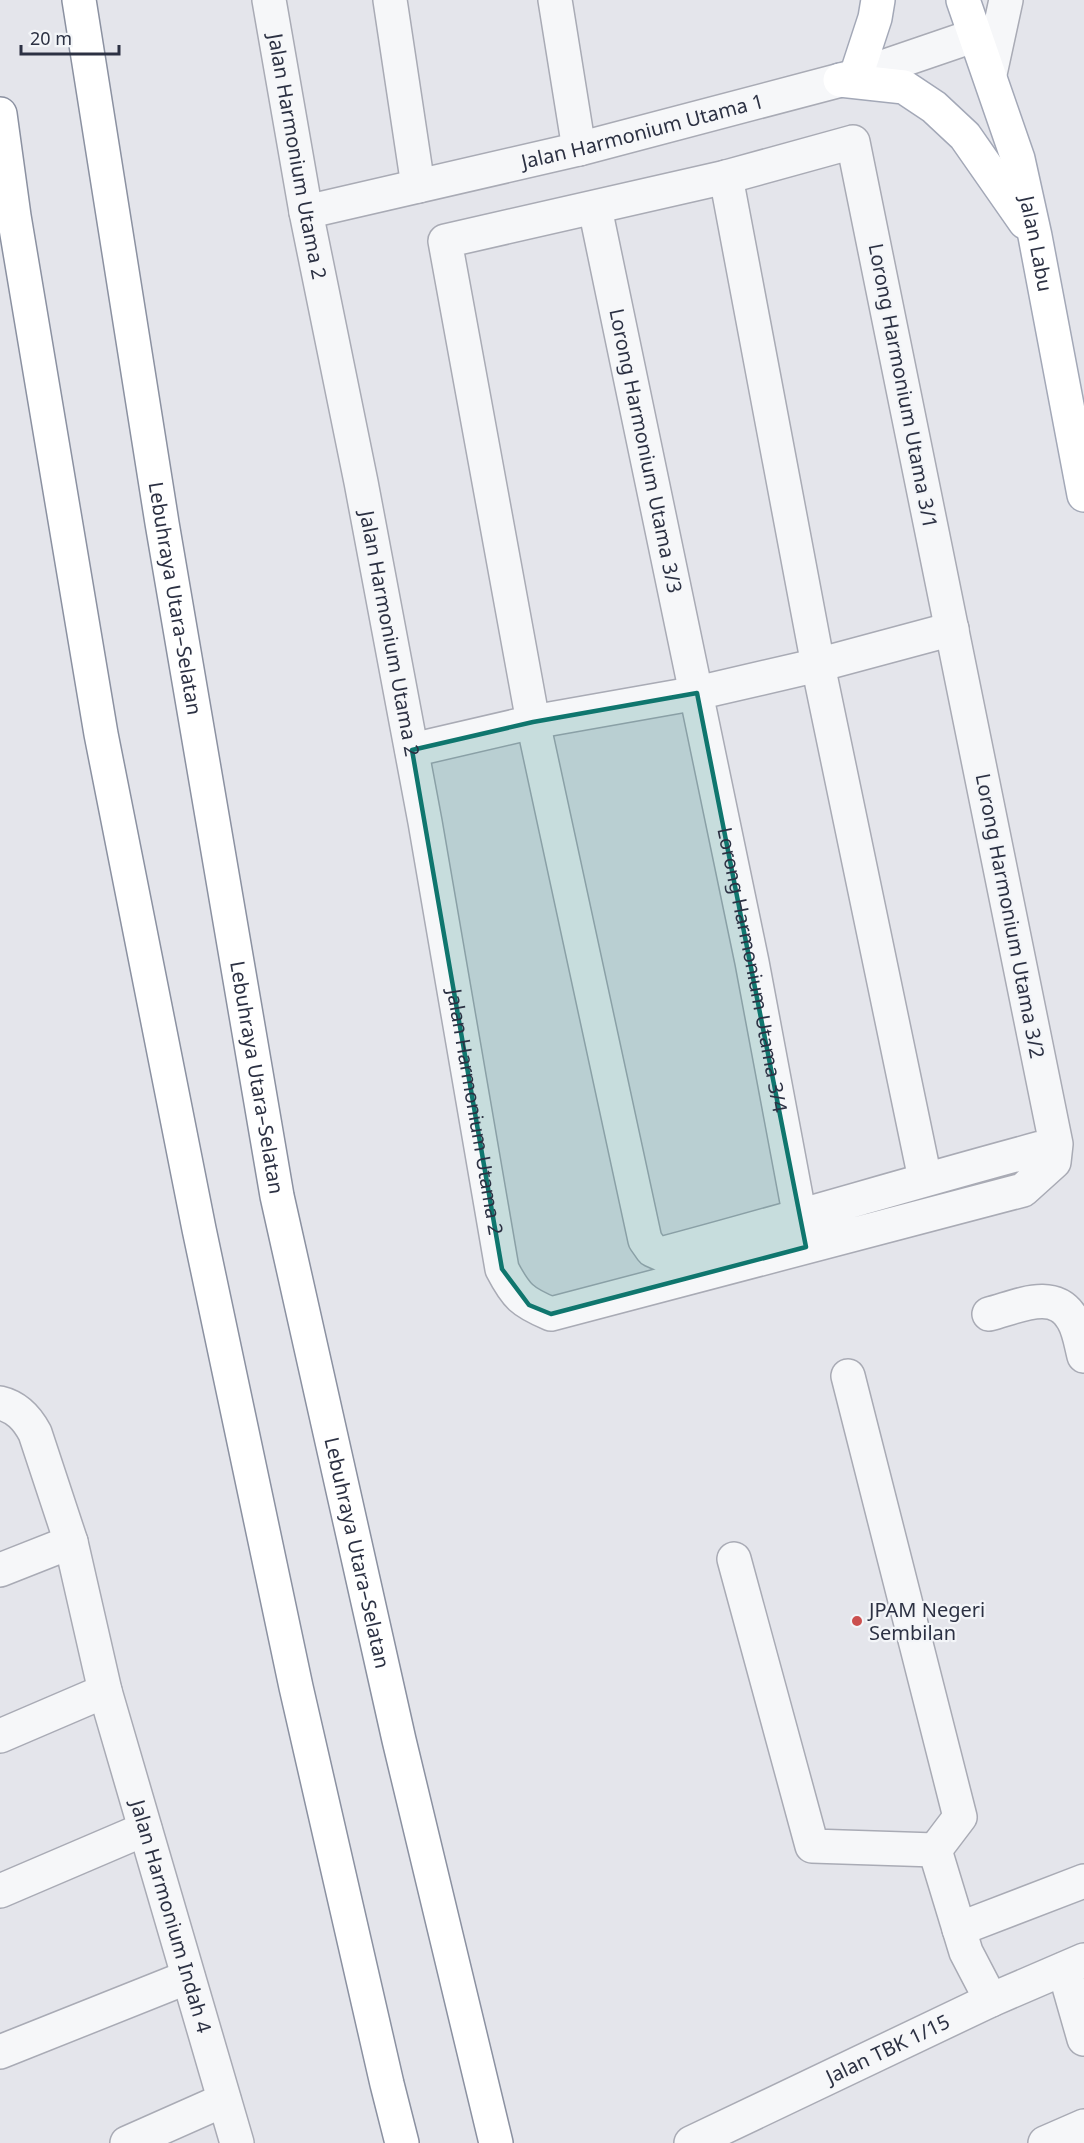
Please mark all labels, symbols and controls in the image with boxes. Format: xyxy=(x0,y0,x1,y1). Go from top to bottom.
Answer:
scale bar xyxy=(21,18,118,56)
text: 20 m xyxy=(30,26,72,50)
street label: Jalan Harmonium Utama 2 xyxy=(262,29,333,282)
street label: Jalan Harmonium Utama 1 xyxy=(517,87,767,175)
street label: Jalan Labu xyxy=(1013,191,1059,294)
street label: Lorong Harmonium Utama 3/1 xyxy=(863,241,944,531)
street label: Lorong Harmonium Utama 3/3 xyxy=(603,306,689,595)
street label: Lebuhraya Utara–Selatan xyxy=(143,480,209,717)
street label: Jalan Harmonium Utama 2 xyxy=(353,507,426,759)
street label: Lorong Harmonium Utama 3/2 xyxy=(970,771,1051,1061)
street label: Lorong Harmonium Utama 3/4 xyxy=(711,825,794,1115)
street label: Lebuhraya Utara–Selatan xyxy=(224,959,290,1196)
street label: Jalan Harmonium Utama 2 xyxy=(441,985,510,1237)
street label: Lebuhraya Utara–Selatan xyxy=(318,1434,397,1671)
place label: JPAM Negeri Sembilan xyxy=(867,1596,985,1646)
marker: JPAM Negeri Sembilan xyxy=(850,1614,864,1628)
street label: Jalan Harmonium Indah 4 xyxy=(124,1795,218,2036)
street label: Jalan TBK 1/15 xyxy=(819,2008,954,2091)

